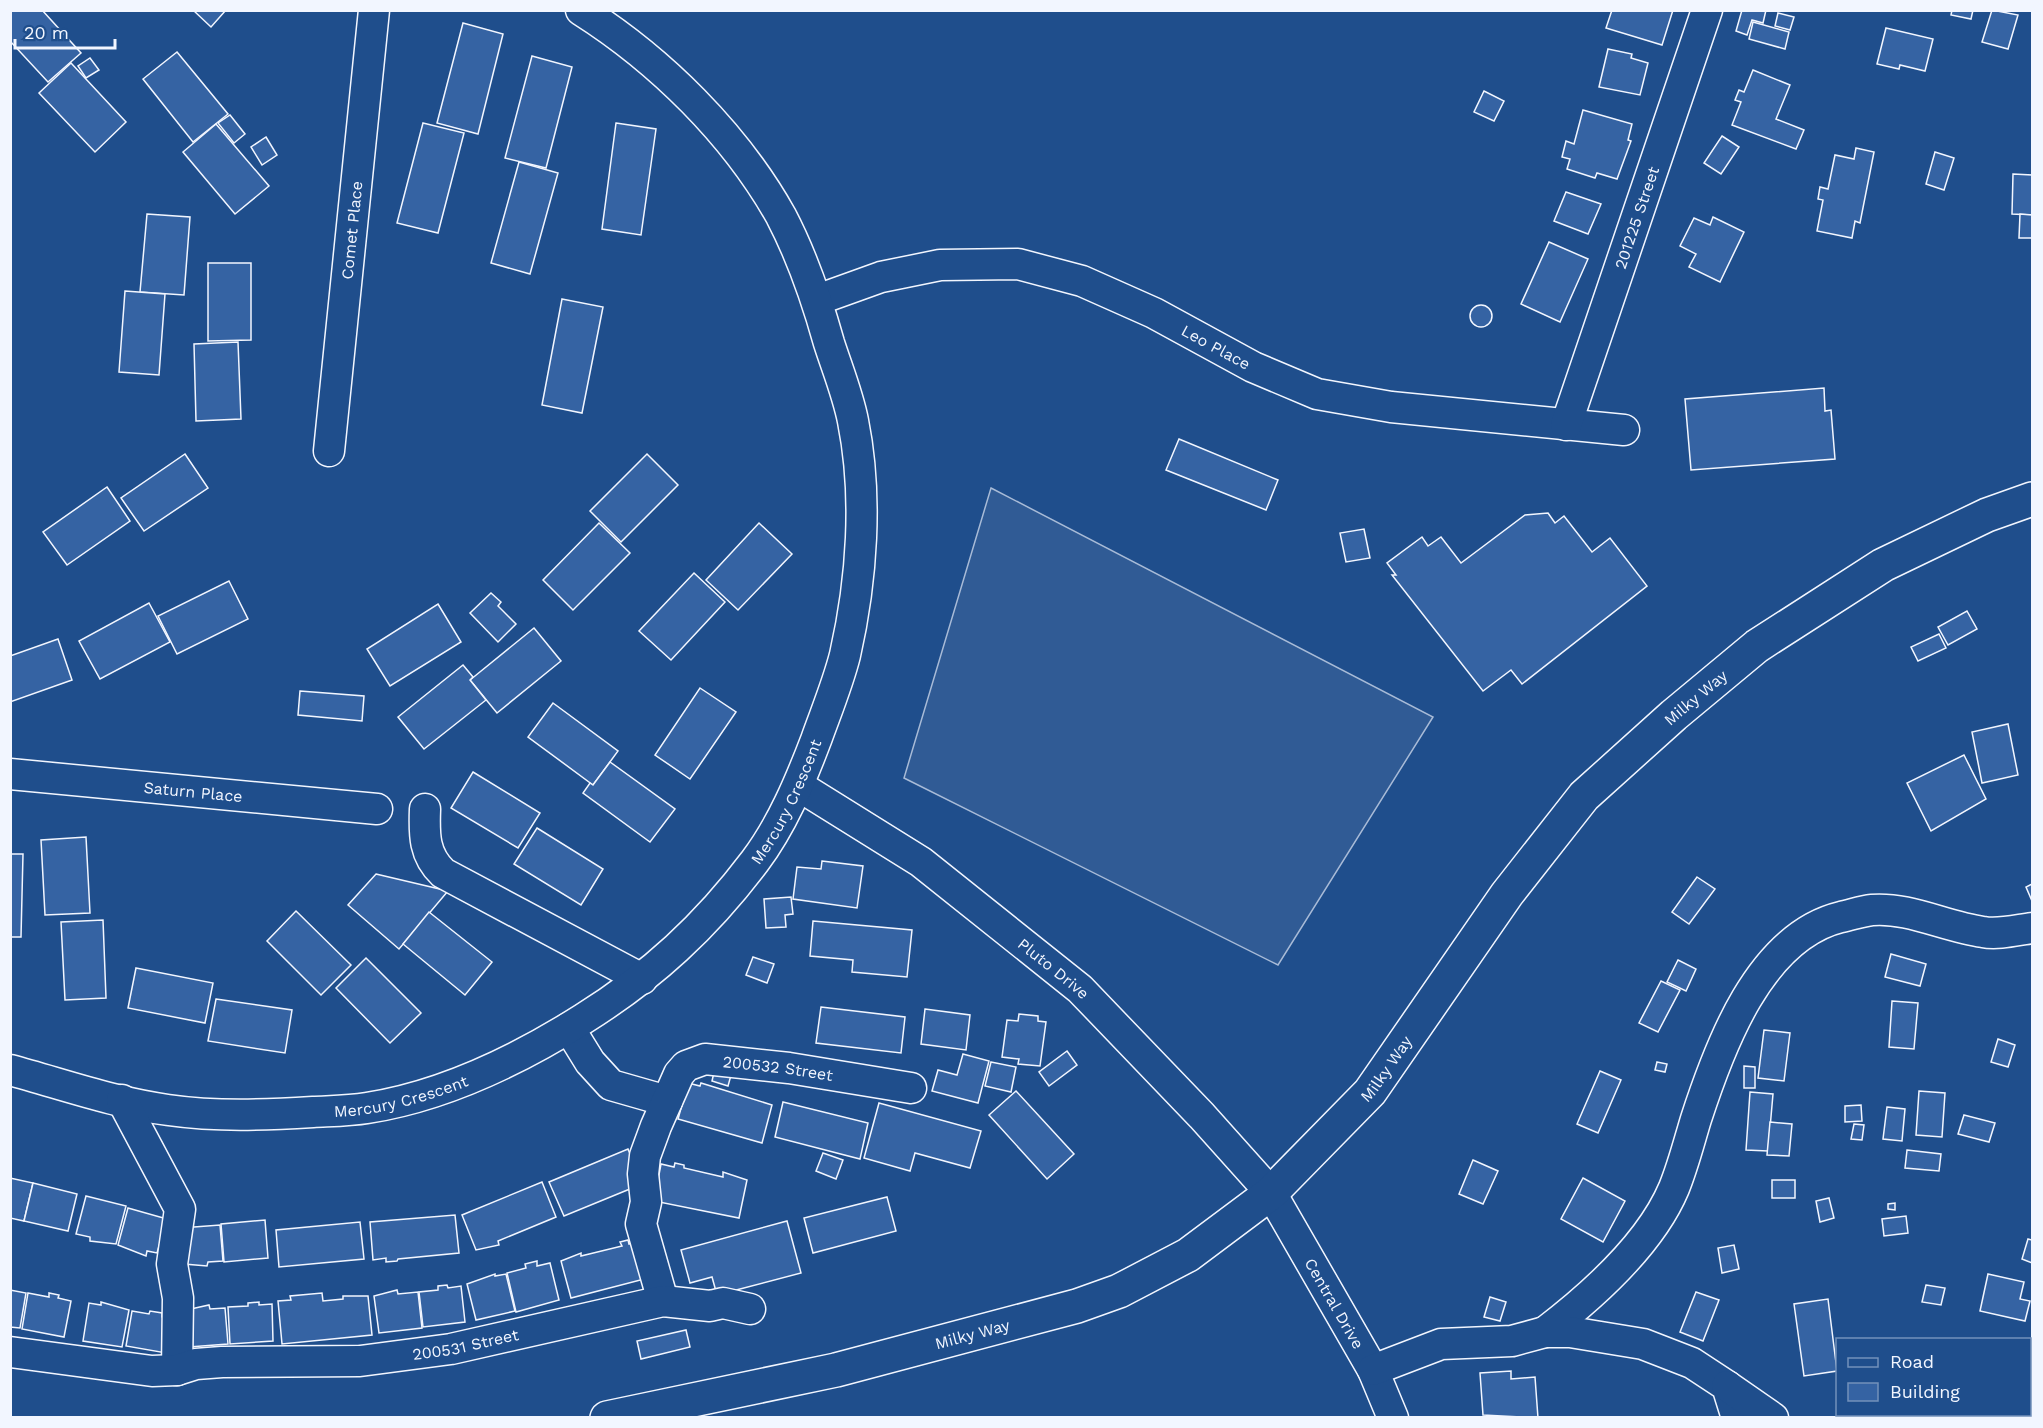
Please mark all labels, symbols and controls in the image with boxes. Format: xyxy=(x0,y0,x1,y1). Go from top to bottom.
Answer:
scale bar xyxy=(15,12,116,50)
text: 20 m xyxy=(24,22,69,43)
street label: 201225 Street xyxy=(1611,164,1663,272)
street label: Comet Place xyxy=(338,180,367,280)
street label: Leo Place xyxy=(1178,321,1254,374)
street label: Milky Way xyxy=(1660,665,1732,729)
street label: Mercury Crescent xyxy=(747,736,825,868)
street label: Saturn Place xyxy=(143,778,243,806)
street label: Pluto Drive xyxy=(1014,934,1093,1003)
street label: Milky Way xyxy=(1357,1032,1416,1106)
street label: 200532 Street xyxy=(722,1052,835,1085)
street label: Mercury Crescent xyxy=(333,1071,471,1121)
street label: Central Drive xyxy=(1300,1255,1368,1352)
street label: Milky Way xyxy=(933,1315,1013,1353)
street label: 200531 Street xyxy=(411,1325,521,1364)
legend xyxy=(1836,1338,2031,1416)
text: Road xyxy=(1890,1351,1934,1372)
text: Building xyxy=(1890,1381,1960,1402)

